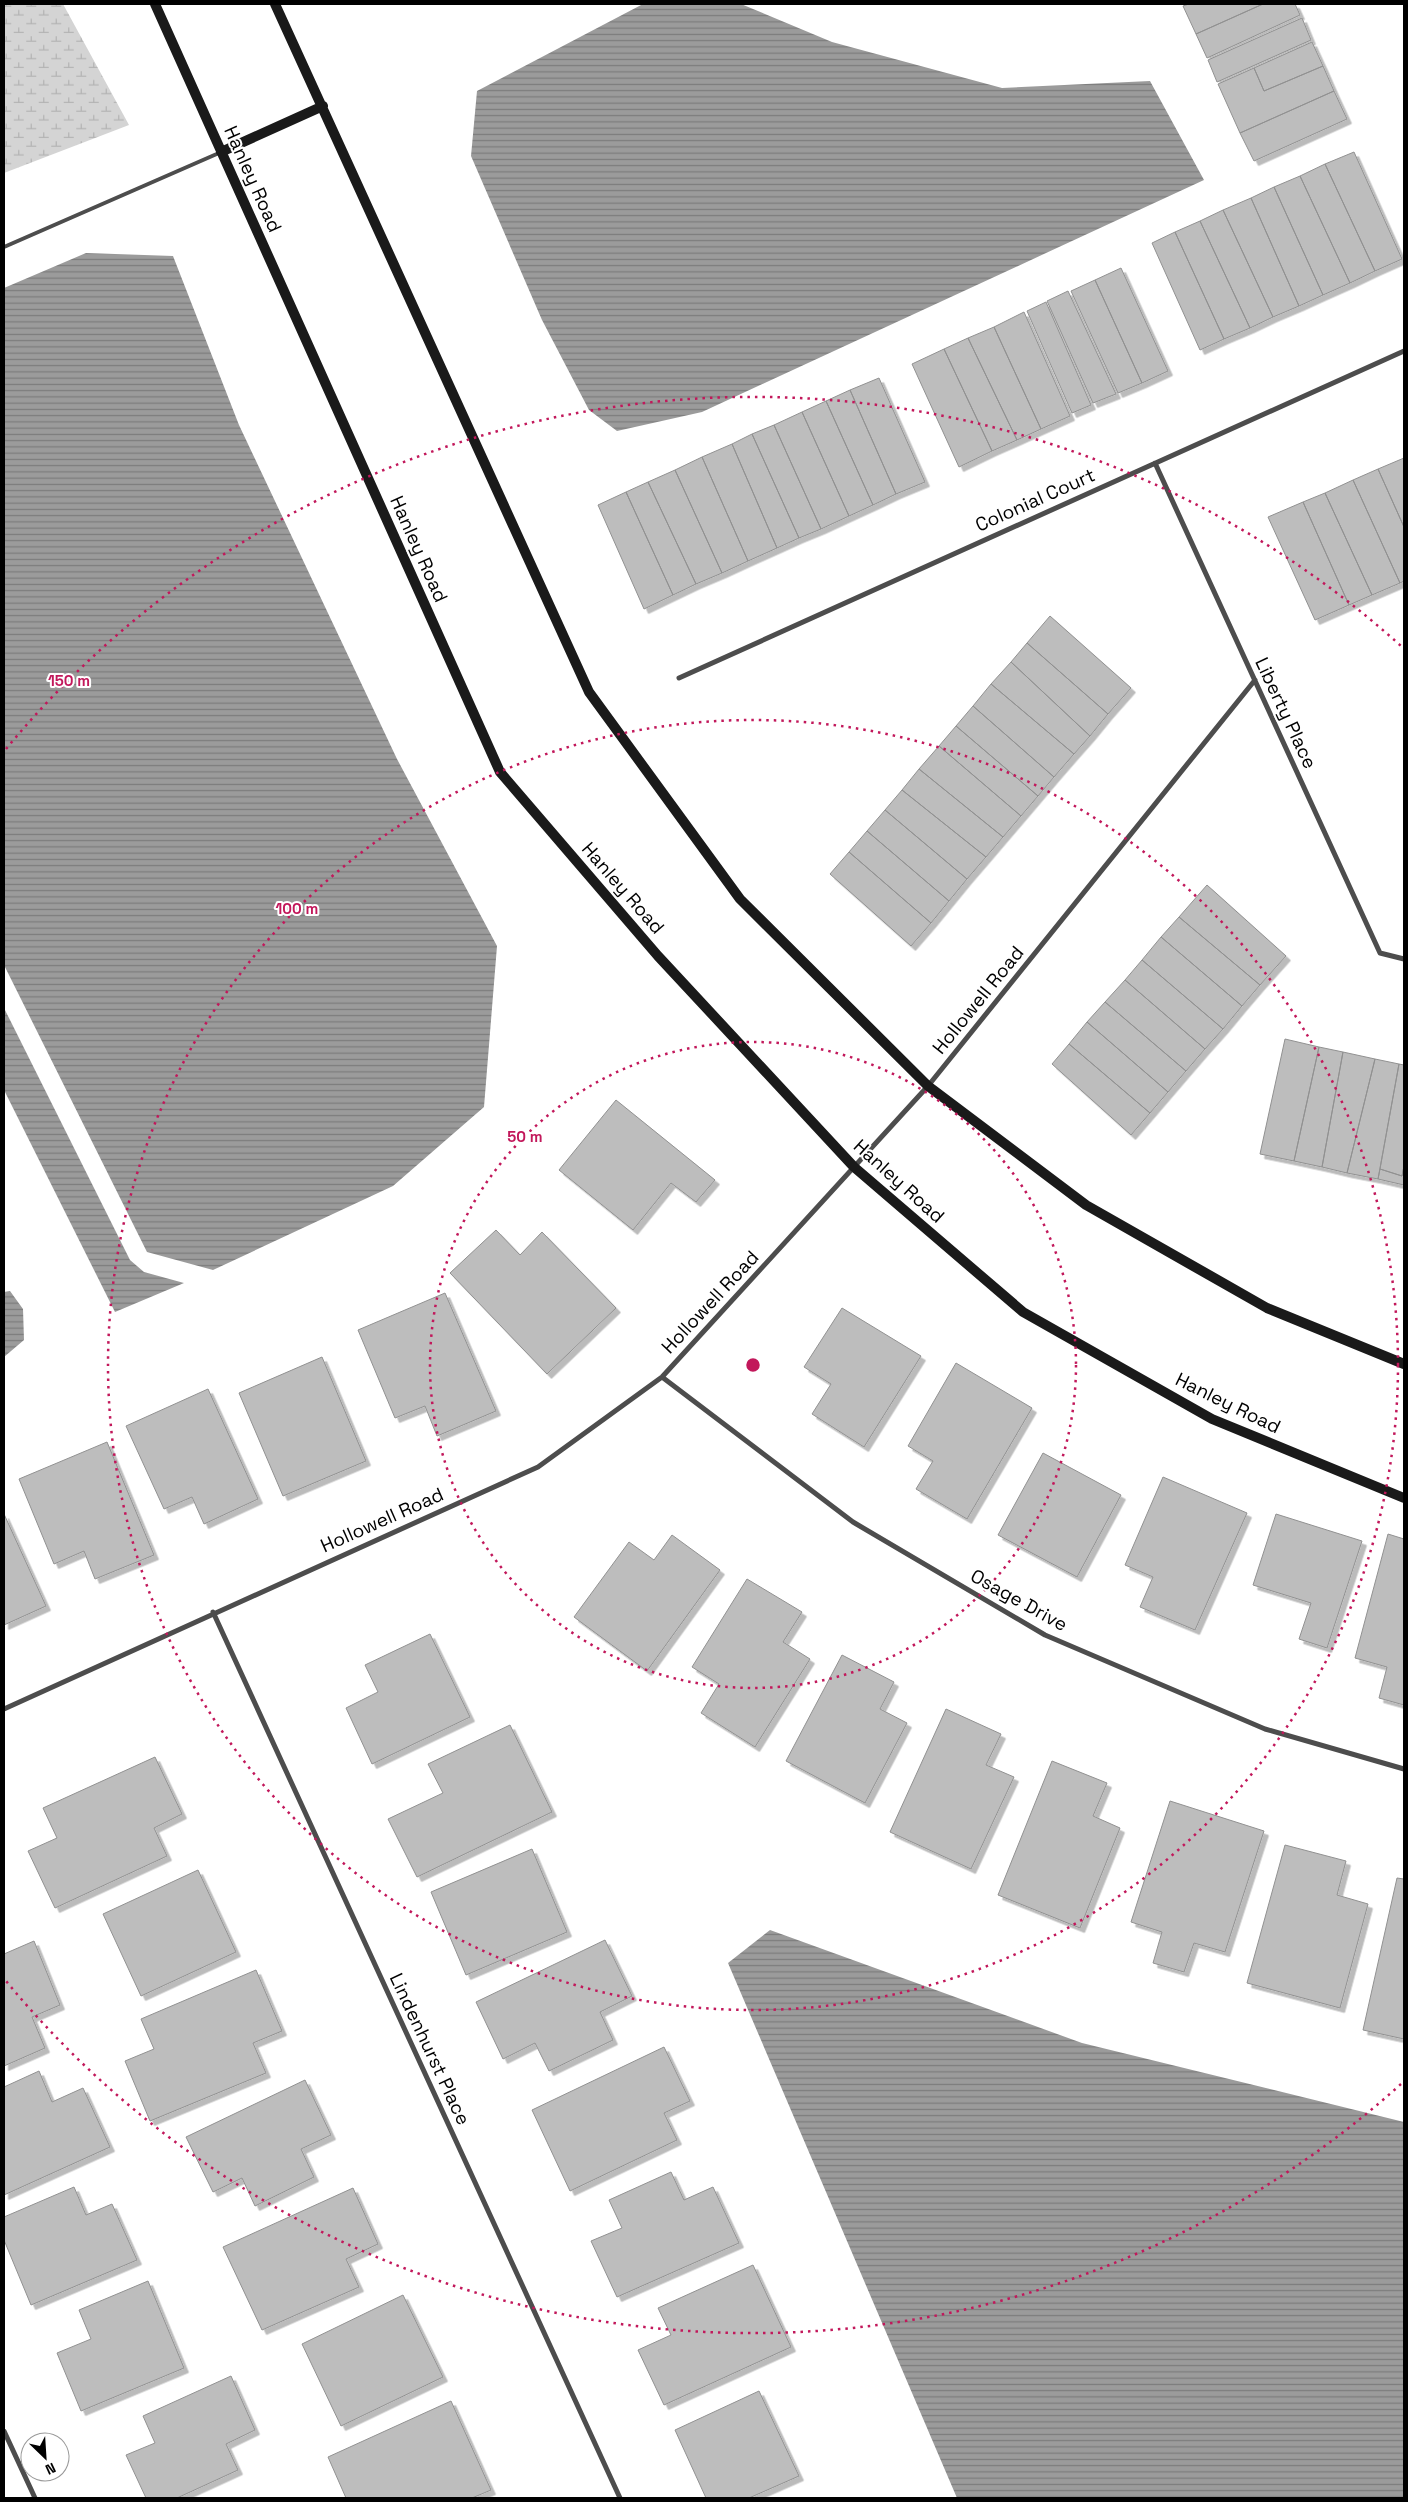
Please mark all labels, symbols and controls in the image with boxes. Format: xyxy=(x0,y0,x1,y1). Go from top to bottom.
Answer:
street label: Hanley Road xyxy=(218,122,288,236)
street label: Colonial Court xyxy=(971,462,1099,538)
street label: Hanley Road xyxy=(384,492,454,606)
street label: Liberty Place xyxy=(1249,653,1323,773)
text: 150 m xyxy=(48,671,90,690)
street label: Hanley Road xyxy=(576,837,670,939)
text: 100 m xyxy=(276,899,318,918)
street label: Hollowell Road xyxy=(927,941,1029,1059)
text: 50 m xyxy=(507,1127,543,1146)
street label: Hanley Road xyxy=(848,1134,950,1228)
street label: Hollowell Road xyxy=(656,1245,764,1359)
centre of rings xyxy=(744,1356,762,1374)
street label: Hanley Road xyxy=(1171,1367,1285,1439)
street label: Hollowell Road xyxy=(317,1482,447,1558)
street label: Osage Drive xyxy=(966,1563,1072,1637)
street label: Lindenhurst Place xyxy=(384,1969,476,2129)
north arrow xyxy=(20,2432,70,2482)
text: N xyxy=(42,2459,59,2479)

